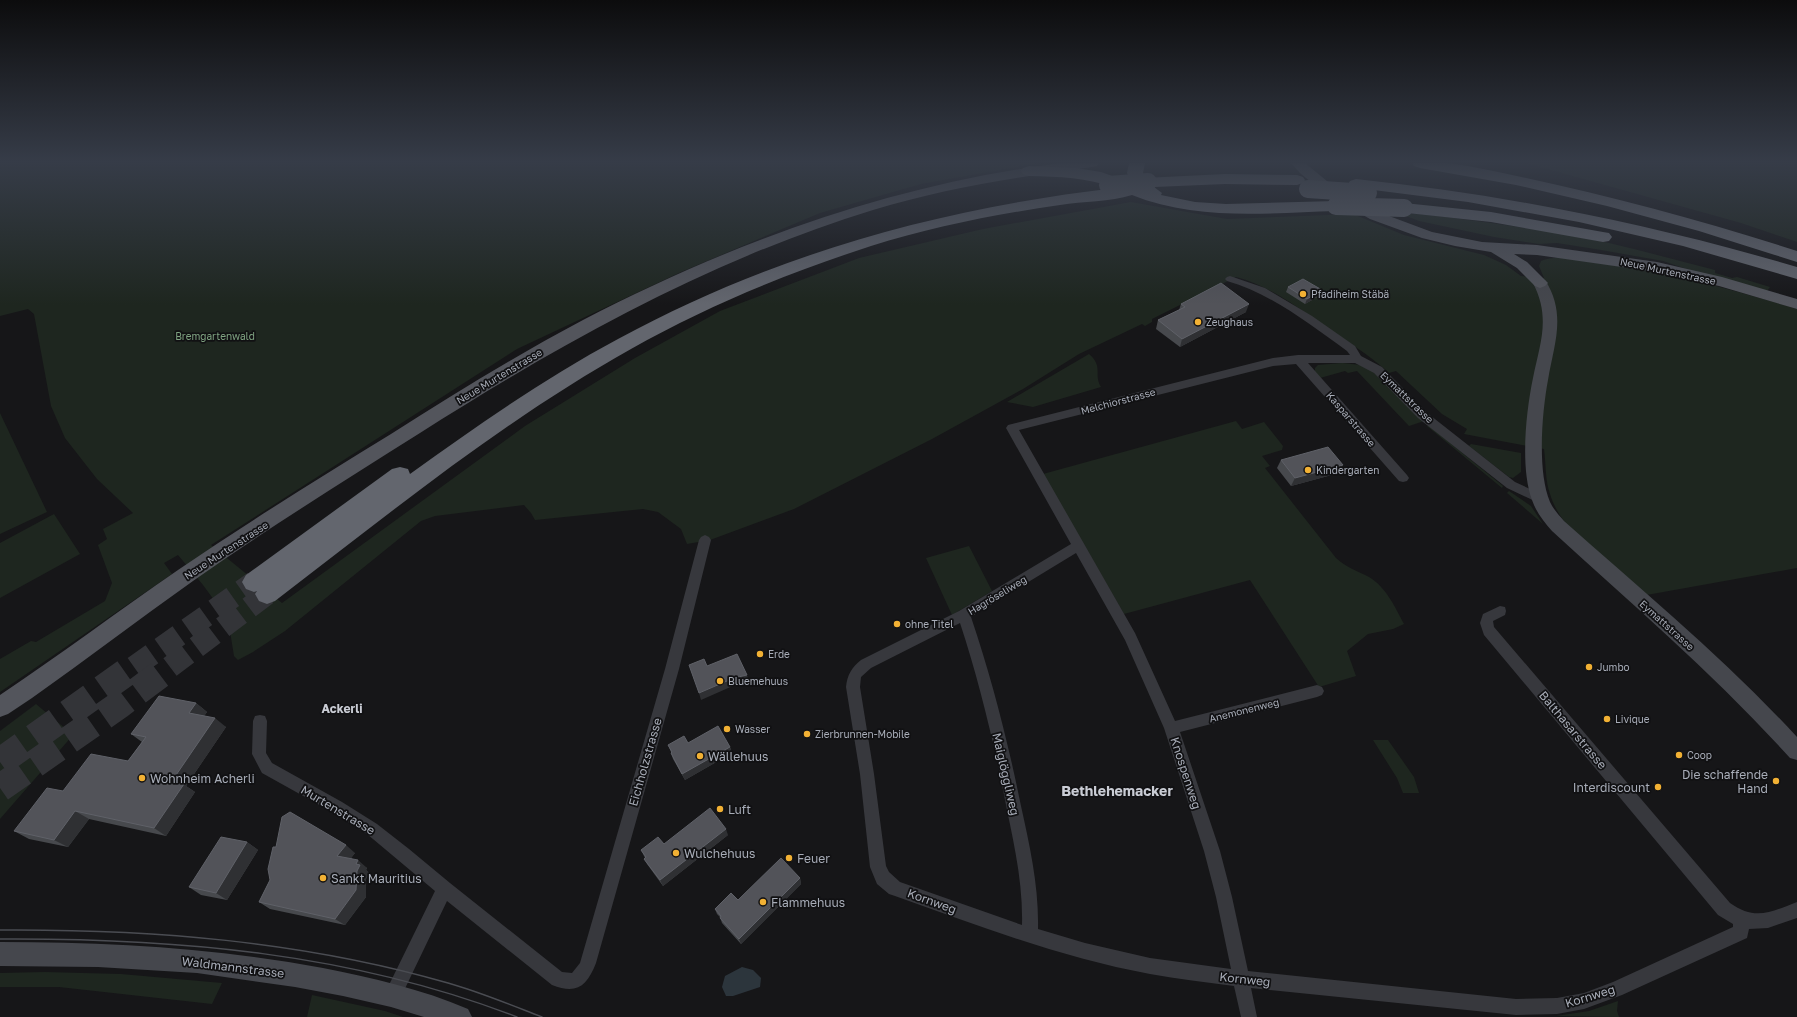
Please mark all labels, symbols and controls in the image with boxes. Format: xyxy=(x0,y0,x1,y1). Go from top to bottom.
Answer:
street label: Neue Murtenstrasse xyxy=(1619,255,1717,287)
place label: Pfadiheim Stäbä xyxy=(1311,288,1389,300)
marker: Pfadiheim Stäbä xyxy=(1298,289,1308,299)
place label: Zeughaus xyxy=(1206,316,1253,328)
marker: Zeughaus xyxy=(1193,317,1203,327)
park label: Bremgartenwald xyxy=(175,330,255,342)
street label: Neue Murtenstrasse xyxy=(454,346,544,406)
street label: Eymattstrasse xyxy=(1378,369,1436,425)
street label: Melchiorstrasse xyxy=(1079,385,1157,417)
street label: Kasparstrasse xyxy=(1324,389,1378,449)
place label: Kindergarten xyxy=(1316,464,1379,476)
marker: Kindergarten xyxy=(1303,465,1313,475)
street label: Neue Murtenstrasse xyxy=(182,518,270,582)
street label: Hagröseliweg xyxy=(966,573,1028,617)
street label: Eymattstrasse xyxy=(1637,597,1697,653)
place label: ohne Titel xyxy=(905,618,953,630)
marker: ohne Titel xyxy=(892,619,902,629)
place label: Erde xyxy=(768,648,790,660)
marker: Erde xyxy=(755,649,765,659)
place label: Jumbo xyxy=(1597,661,1630,673)
marker: Jumbo xyxy=(1584,662,1594,672)
place label: Bluemehuus xyxy=(728,675,788,687)
marker: Bluemehuus xyxy=(715,676,725,686)
street label: Balthasarstrasse xyxy=(1536,688,1610,772)
street label: Anemonenweg xyxy=(1208,696,1280,724)
district label: Ackerli xyxy=(321,701,363,716)
place label: Livique xyxy=(1615,713,1650,725)
marker: Livique xyxy=(1602,714,1612,724)
street label: Eichholzstrasse xyxy=(625,716,665,808)
place label: Wasser xyxy=(735,723,770,735)
marker: Wasser xyxy=(722,724,732,734)
place label: Zierbrunnen-Mobile xyxy=(815,728,910,740)
marker: Zierbrunnen-Mobile xyxy=(802,729,812,739)
street label: Maiglöggliweg xyxy=(989,731,1023,817)
street label: Knospenweg xyxy=(1167,735,1205,811)
place label: Wällehuus xyxy=(708,749,768,764)
place label: Coop xyxy=(1687,749,1712,761)
marker: Coop xyxy=(1674,750,1684,760)
marker: Wällehuus xyxy=(695,751,705,761)
place label: Die schaffende Hand xyxy=(1682,767,1768,796)
place label: Wohnheim Acherli xyxy=(150,771,255,786)
marker: Wohnheim Acherli xyxy=(137,773,147,783)
marker: Die schaffende Hand xyxy=(1771,776,1781,786)
place label: Interdiscount xyxy=(1573,780,1650,795)
street label: Murtenstrasse xyxy=(298,782,378,838)
district label: Bethlehemacker xyxy=(1061,782,1173,799)
marker: Interdiscount xyxy=(1653,782,1663,792)
place label: Luft xyxy=(728,802,751,817)
marker: Luft xyxy=(715,804,725,814)
place label: Wulchehuus xyxy=(684,846,755,861)
marker: Wulchehuus xyxy=(671,848,681,858)
place label: Feuer xyxy=(797,851,830,866)
marker: Feuer xyxy=(784,853,794,863)
place label: Sankt Mauritius xyxy=(331,871,422,886)
marker: Sankt Mauritius xyxy=(318,873,328,883)
street label: Kornweg xyxy=(905,885,959,917)
place label: Flammehuus xyxy=(771,895,845,910)
marker: Flammehuus xyxy=(758,897,768,907)
street label: Waldmannstrasse xyxy=(181,953,285,981)
street label: Kornweg xyxy=(1219,969,1271,989)
street label: Kornweg xyxy=(1563,981,1617,1011)

